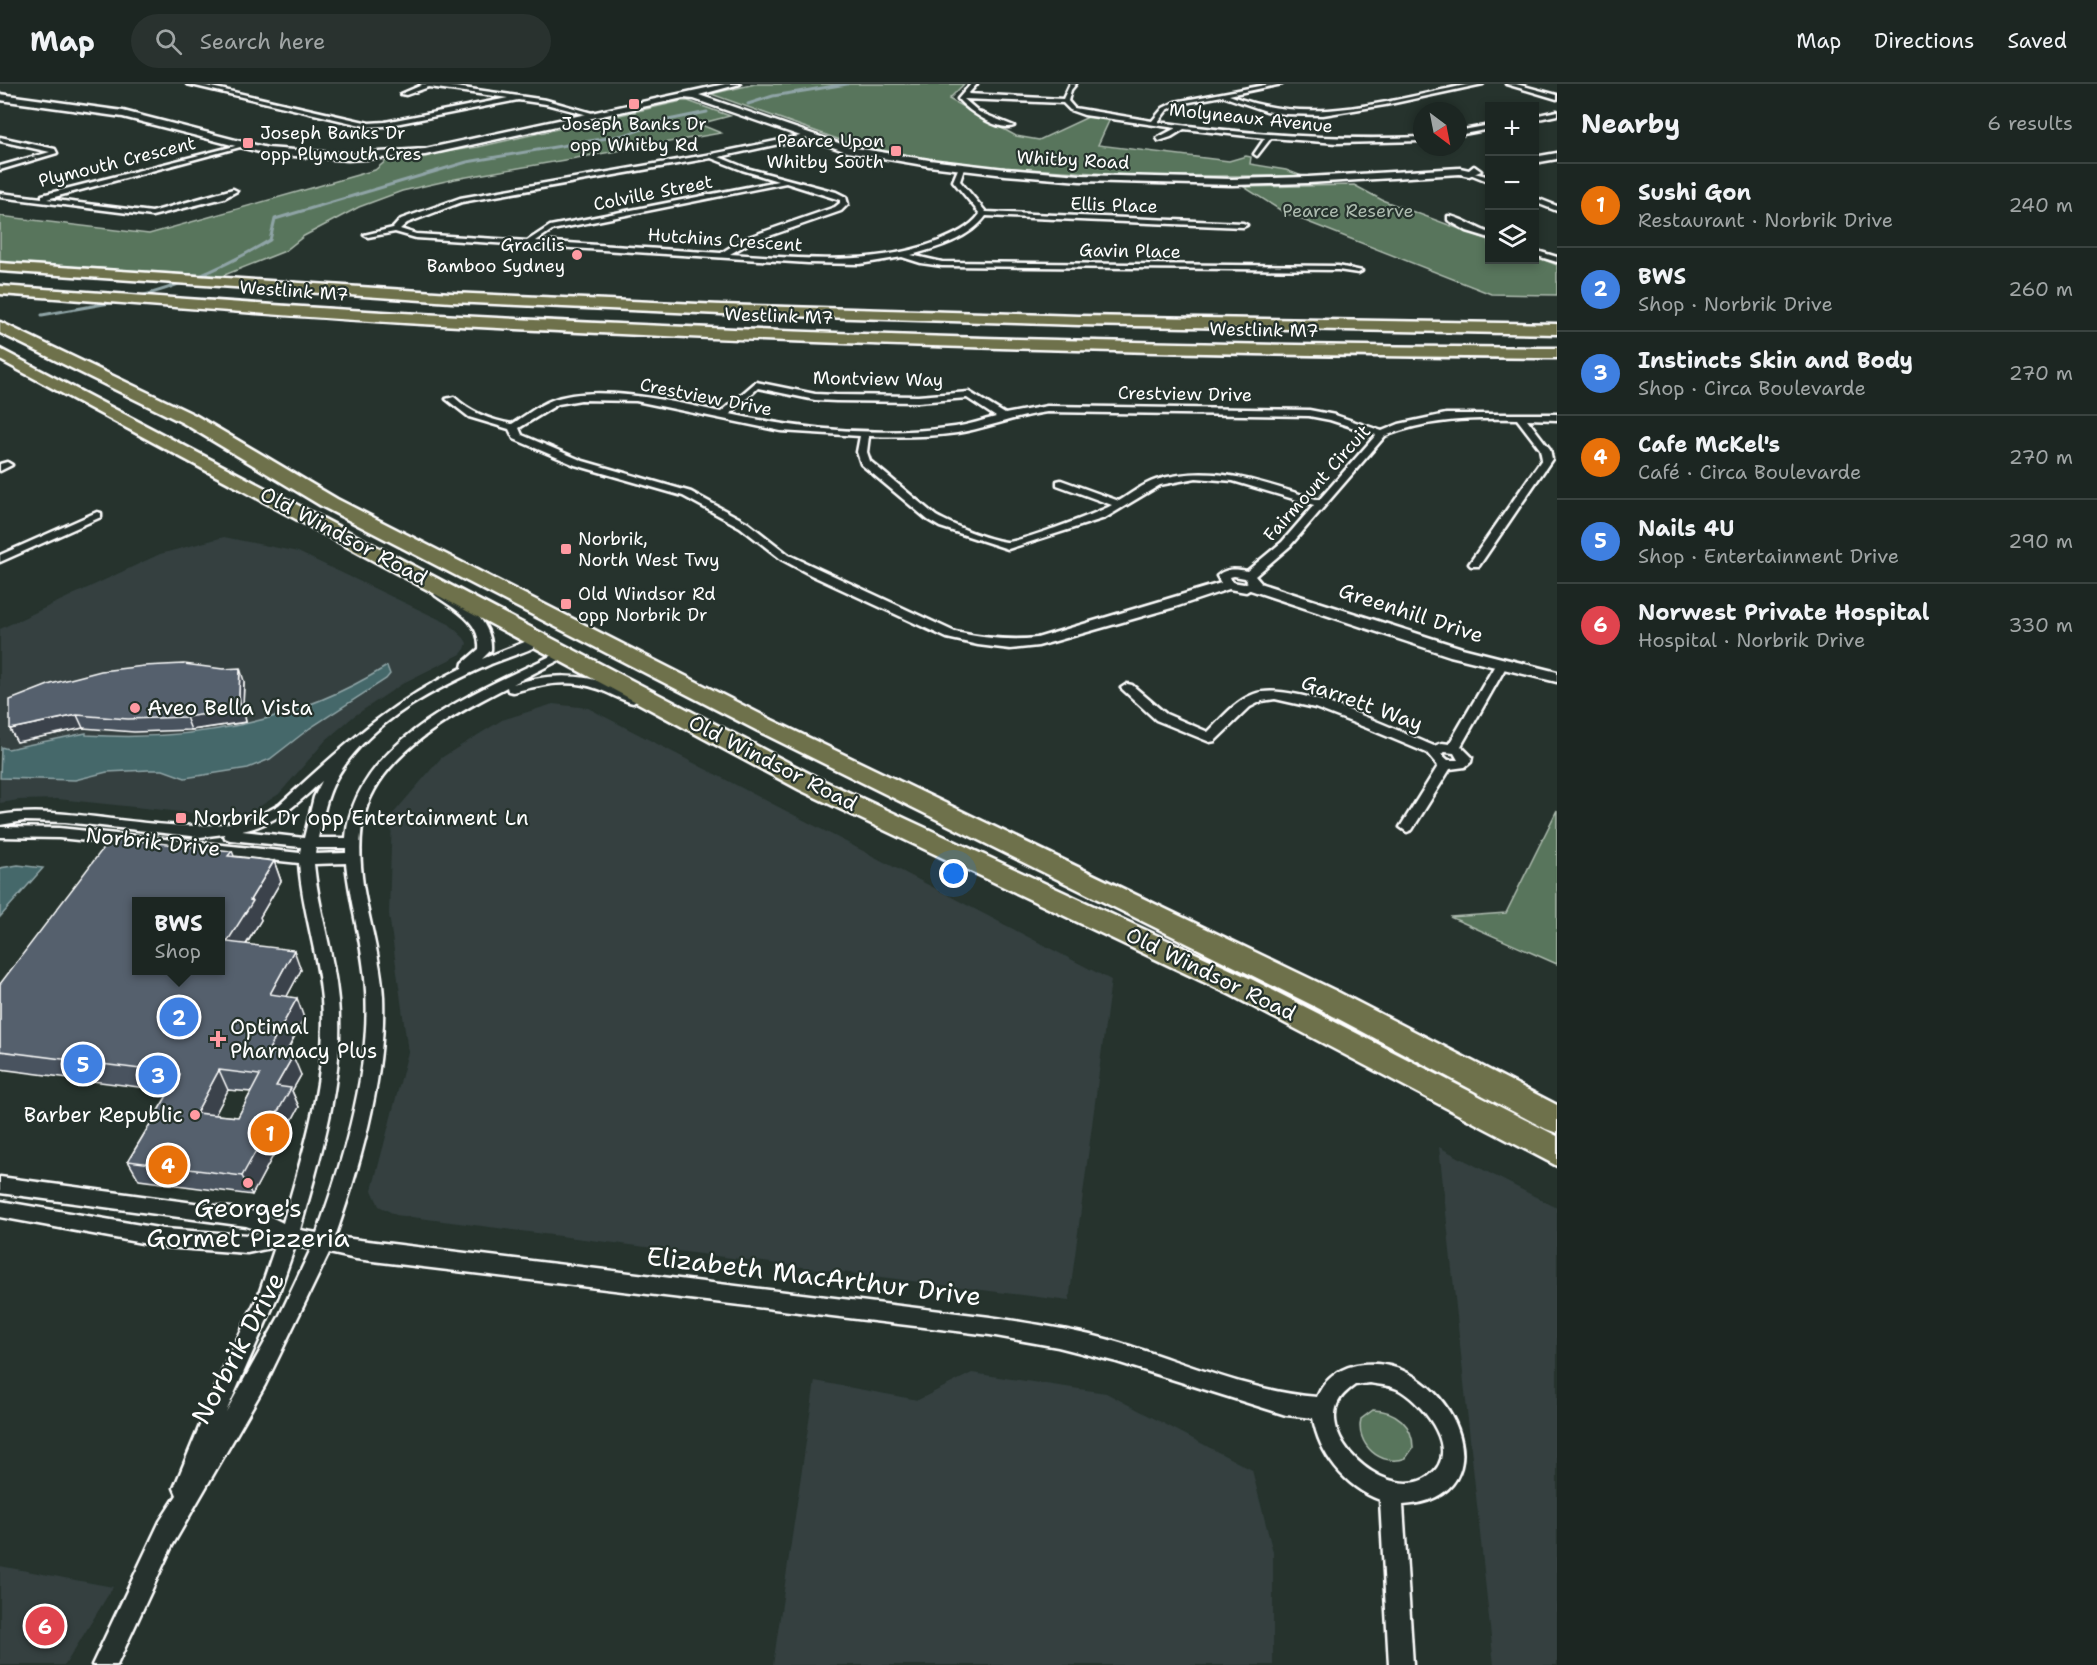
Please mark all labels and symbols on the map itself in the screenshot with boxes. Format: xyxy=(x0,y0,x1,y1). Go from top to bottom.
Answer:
marker: Joseph Banks Dr opp Whitby Rd xyxy=(627,97,641,111)
street label: Molyneaux Avenue xyxy=(1168,97,1334,139)
north arrow xyxy=(1413,102,1467,156)
place label: Joseph Banks Dr opp Whitby Rd xyxy=(561,112,707,157)
place label: Joseph Banks Dr opp Plymouth Cres xyxy=(260,121,421,166)
place label: Pearce Upon Whitby South xyxy=(767,129,884,174)
street label: Plymouth Crescent xyxy=(36,131,198,193)
marker: Joseph Banks Dr opp Plymouth Cres xyxy=(241,136,255,150)
marker: Pearce Upon Whitby South xyxy=(889,144,903,158)
street label: Whitby Road xyxy=(1016,145,1130,175)
street label: Colville Street xyxy=(591,170,715,216)
street label: Ellis Place xyxy=(1070,191,1158,219)
park label: Pearce Reserve xyxy=(1282,199,1414,223)
street label: Hutchins Crescent xyxy=(647,223,803,257)
place label: Gracilis Bamboo Sydney xyxy=(427,233,565,278)
street label: Gavin Place xyxy=(1079,238,1181,264)
marker: Gracilis Bamboo Sydney xyxy=(570,248,584,262)
street label: Westlink M7 xyxy=(239,275,349,307)
street label: Westlink M7 xyxy=(724,302,834,330)
street label: Westlink M7 xyxy=(1209,317,1319,343)
street label: Montview Way xyxy=(813,366,943,392)
street label: Crestview Drive xyxy=(638,372,774,422)
street label: Crestview Drive xyxy=(1118,381,1252,407)
street label: Fairmount Circuit xyxy=(1258,419,1376,546)
street label: Old Windsor Road xyxy=(255,480,433,592)
place label: Norbrik, North West Twy xyxy=(578,527,720,572)
marker: Norbrik, North West Twy xyxy=(559,542,573,556)
street label: Greenhill Drive xyxy=(1335,576,1487,650)
place label: Old Windsor Rd opp Norbrik Dr xyxy=(578,582,716,627)
marker: Old Windsor Rd opp Norbrik Dr xyxy=(559,597,573,611)
street label: Garrett Way xyxy=(1297,668,1427,738)
place label: Aveo Bella Vista xyxy=(147,694,312,722)
marker: Aveo Bella Vista xyxy=(128,701,142,715)
street label: Old Windsor Road xyxy=(684,708,862,818)
place label: Norbrik Dr opp Entertainment Ln xyxy=(193,804,529,832)
marker: Norbrik Dr opp Entertainment Ln xyxy=(174,811,188,825)
street label: Norbrik Drive xyxy=(84,821,222,863)
your location xyxy=(939,859,968,888)
street label: Old Windsor Road xyxy=(1121,921,1301,1027)
pin: 2 xyxy=(160,994,198,1040)
place label: Optimal Pharmacy Plus xyxy=(230,1013,377,1065)
marker: Optimal Pharmacy Plus xyxy=(211,1032,225,1046)
pin: 5 xyxy=(64,1042,103,1086)
pin: 3 xyxy=(138,1052,178,1098)
place label: Barber Republic xyxy=(24,1101,183,1129)
marker: Barber Republic xyxy=(188,1108,202,1122)
pin: 1 xyxy=(250,1110,290,1156)
pin: 4 xyxy=(148,1142,188,1188)
marker: George's Gormet Pizzeria xyxy=(241,1176,255,1190)
place label: George's Gormet Pizzeria xyxy=(146,1190,350,1255)
street label: Elizabeth MacArthur Drive xyxy=(645,1238,983,1313)
street label: Norbrik Drive xyxy=(183,1266,292,1430)
pin: 6 xyxy=(26,1604,64,1648)

